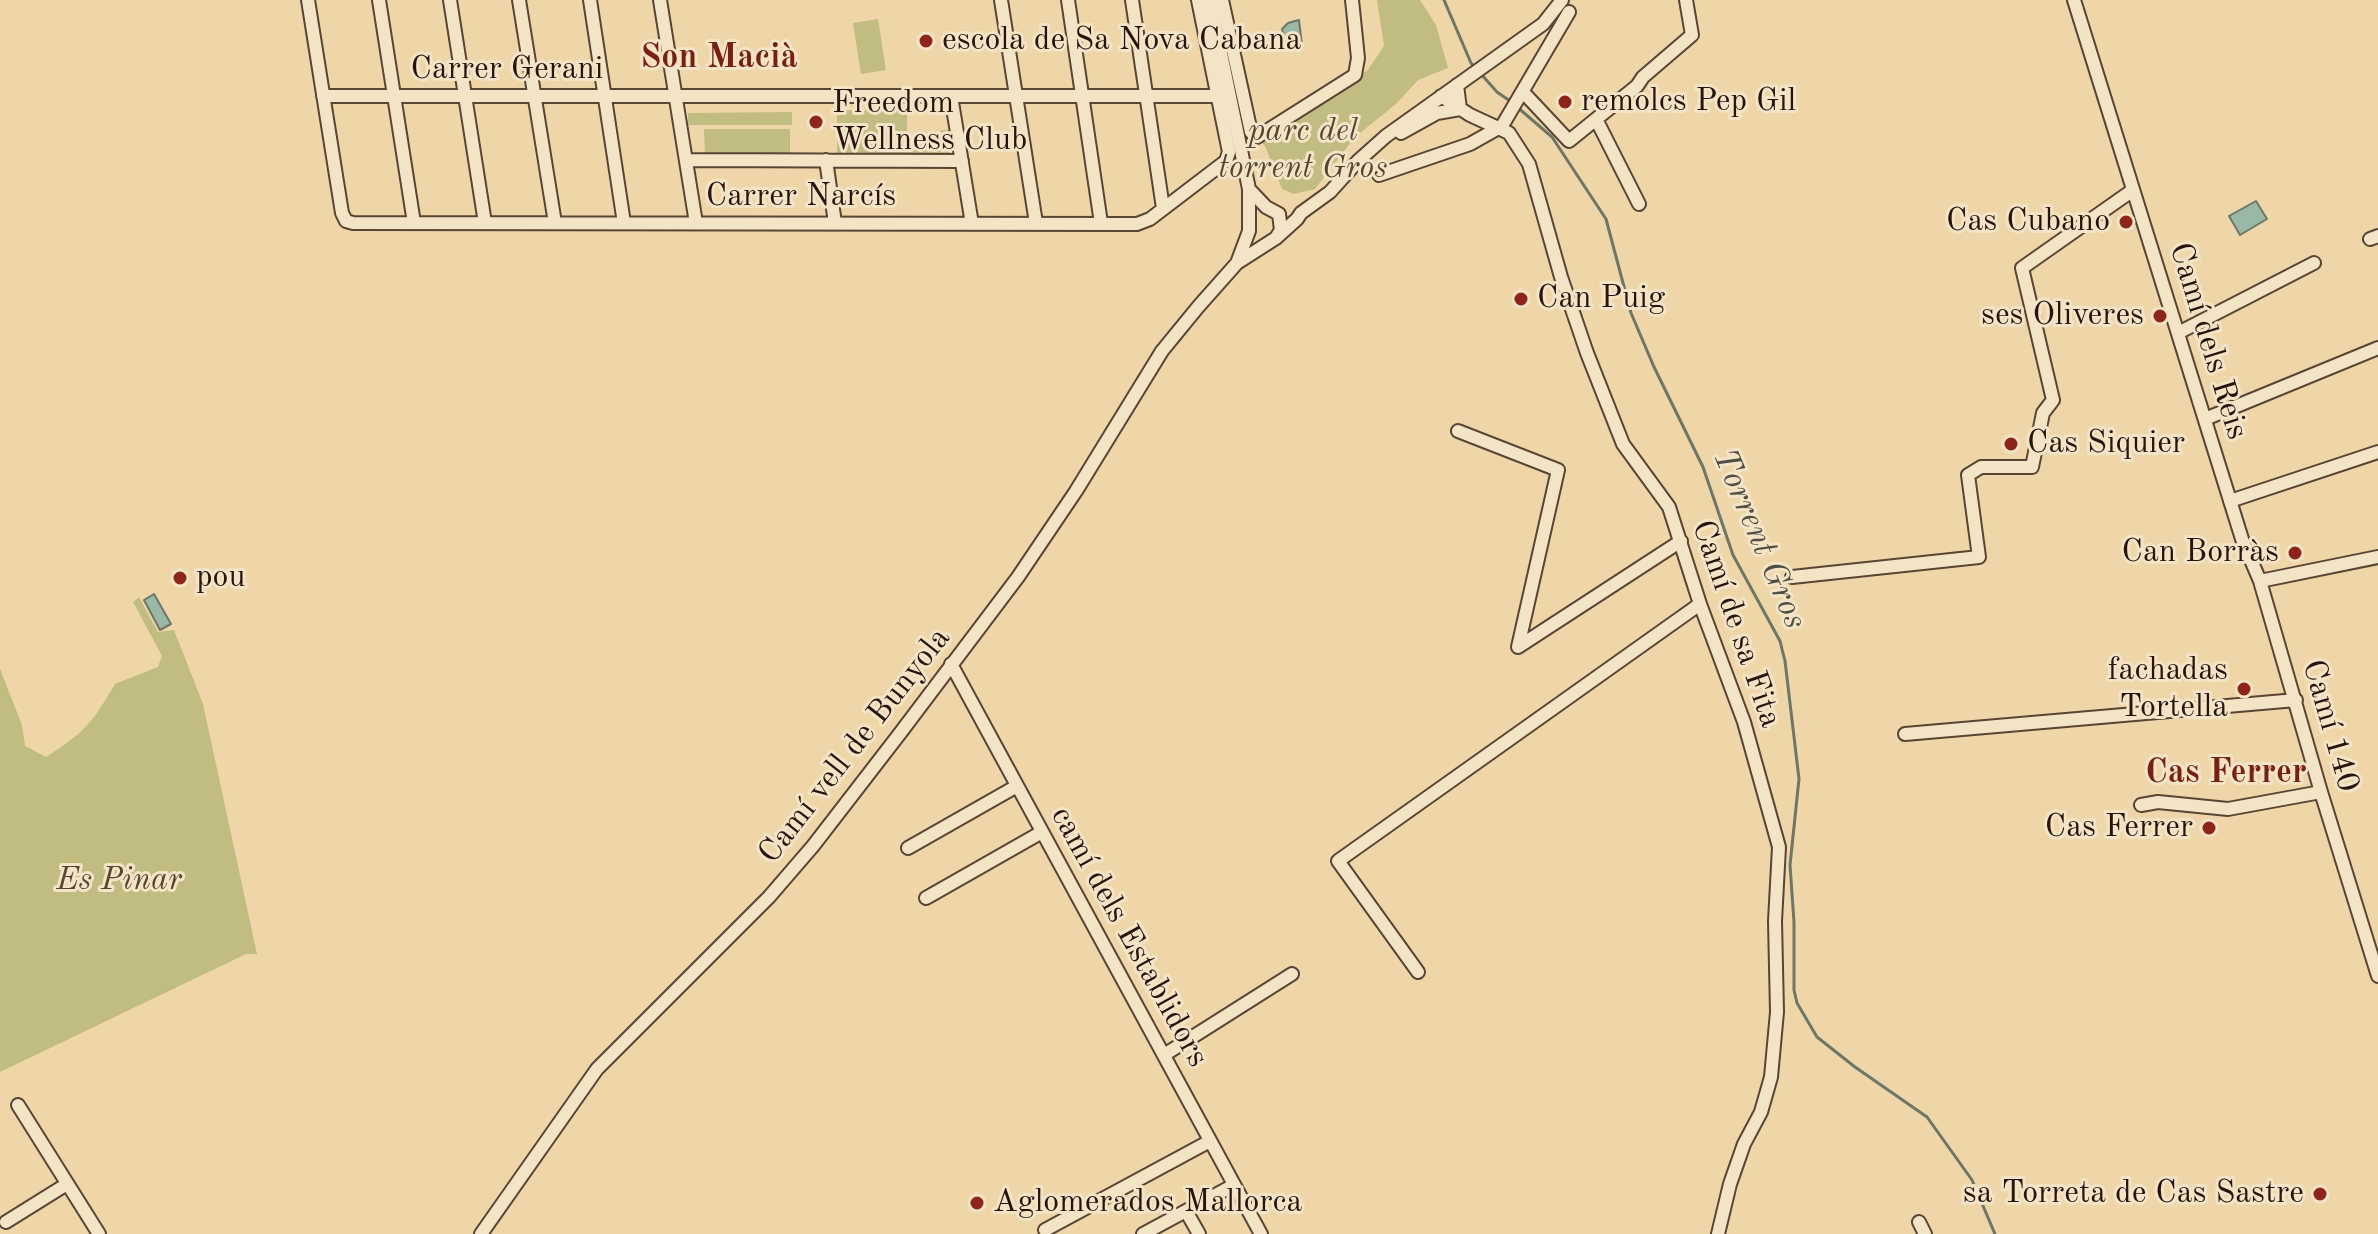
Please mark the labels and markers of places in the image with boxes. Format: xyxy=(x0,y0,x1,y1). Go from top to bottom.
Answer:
place label: escola de Sa Nova Cabana xyxy=(942,22,1301,60)
marker: escola de Sa Nova Cabana xyxy=(917,32,935,50)
place label: remolcs Pep Gil xyxy=(1581,83,1796,121)
place label: Freedom Wellness Club xyxy=(832,85,1027,160)
marker: remolcs Pep Gil xyxy=(1556,93,1574,111)
marker: Freedom Wellness Club xyxy=(807,113,825,131)
place label: Cas Cubano xyxy=(1946,203,2110,241)
marker: Cas Cubano xyxy=(2117,213,2135,231)
place label: Can Puig xyxy=(1537,280,1665,318)
marker: Can Puig xyxy=(1512,290,1530,308)
place label: ses Oliveres xyxy=(1981,297,2144,335)
marker: ses Oliveres xyxy=(2151,307,2169,325)
place label: Cas Siquier xyxy=(2027,425,2185,463)
marker: Cas Siquier xyxy=(2002,435,2020,453)
place label: Can Borràs xyxy=(2122,534,2279,572)
marker: Can Borràs xyxy=(2286,544,2304,562)
place label: pou xyxy=(196,559,246,597)
marker: pou xyxy=(171,569,189,587)
place label: fachadas Tortella xyxy=(2108,652,2228,727)
marker: fachadas Tortella xyxy=(2235,680,2253,698)
place label: Cas Ferrer xyxy=(2045,809,2193,847)
marker: Cas Ferrer xyxy=(2200,819,2218,837)
place label: sa Torreta de Cas Sastre xyxy=(1963,1175,2304,1213)
place label: Aglomerados Mallorca xyxy=(993,1184,1302,1222)
marker: sa Torreta de Cas Sastre xyxy=(2311,1185,2329,1203)
marker: Aglomerados Mallorca xyxy=(968,1194,986,1212)

